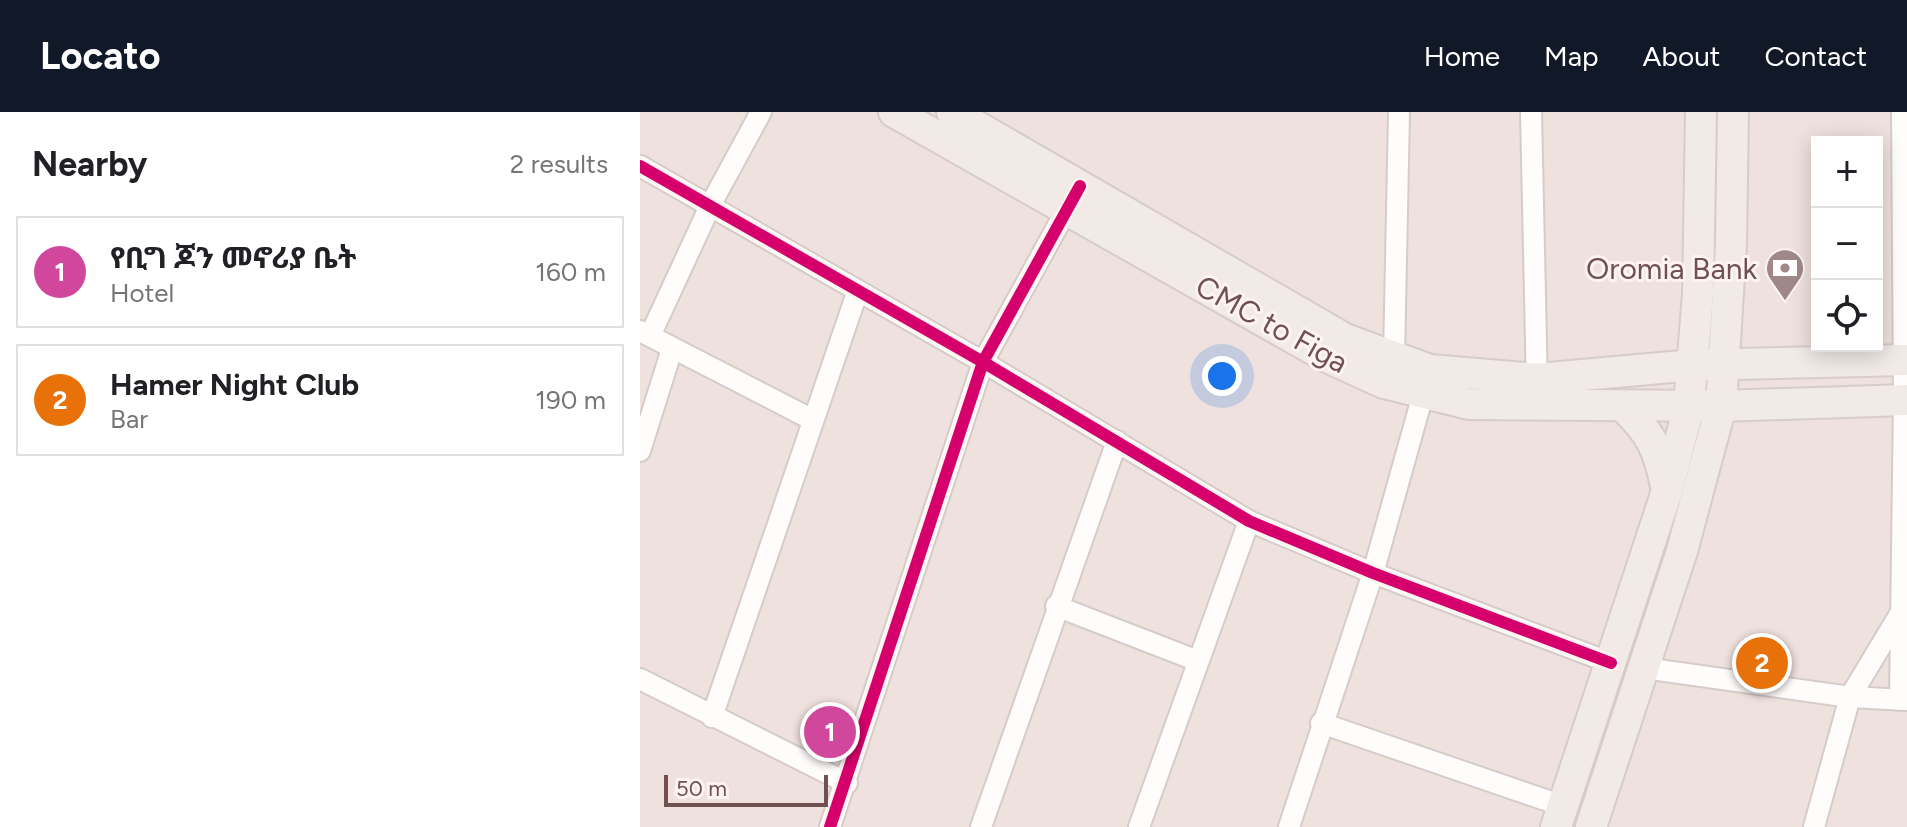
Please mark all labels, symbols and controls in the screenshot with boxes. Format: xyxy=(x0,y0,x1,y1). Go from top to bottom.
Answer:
text: Locato xyxy=(40,33,161,79)
text: Home xyxy=(1424,39,1500,73)
text: Map xyxy=(1544,39,1599,73)
text: About xyxy=(1643,39,1720,73)
text: Contact xyxy=(1764,39,1867,73)
map controls xyxy=(1811,136,1883,352)
button: + xyxy=(1811,136,1883,208)
text: Nearby xyxy=(32,144,147,185)
text: 2 results xyxy=(510,148,608,180)
button: − xyxy=(1811,208,1883,280)
text: የቢግ ጆን መኖሪያ ቤት xyxy=(110,239,356,276)
bank icon: Oromia Bank xyxy=(1764,247,1806,302)
place label: Oromia Bank xyxy=(1586,250,1757,287)
text: 1 xyxy=(55,256,65,288)
text: 160 m xyxy=(535,256,606,288)
street label: CMC to Figa xyxy=(1189,267,1355,381)
text: Hotel xyxy=(110,277,174,309)
button: locate xyxy=(1811,280,1883,352)
your location xyxy=(1202,356,1242,396)
text: Hamer Night Club xyxy=(110,366,359,403)
text: 2 xyxy=(52,384,68,416)
text: 190 m xyxy=(535,384,606,416)
text: Bar xyxy=(110,403,148,435)
pin: 2 xyxy=(1736,633,1788,693)
pin: 1 xyxy=(804,702,856,762)
scale bar xyxy=(664,771,828,807)
text: 50 m xyxy=(676,775,727,802)

